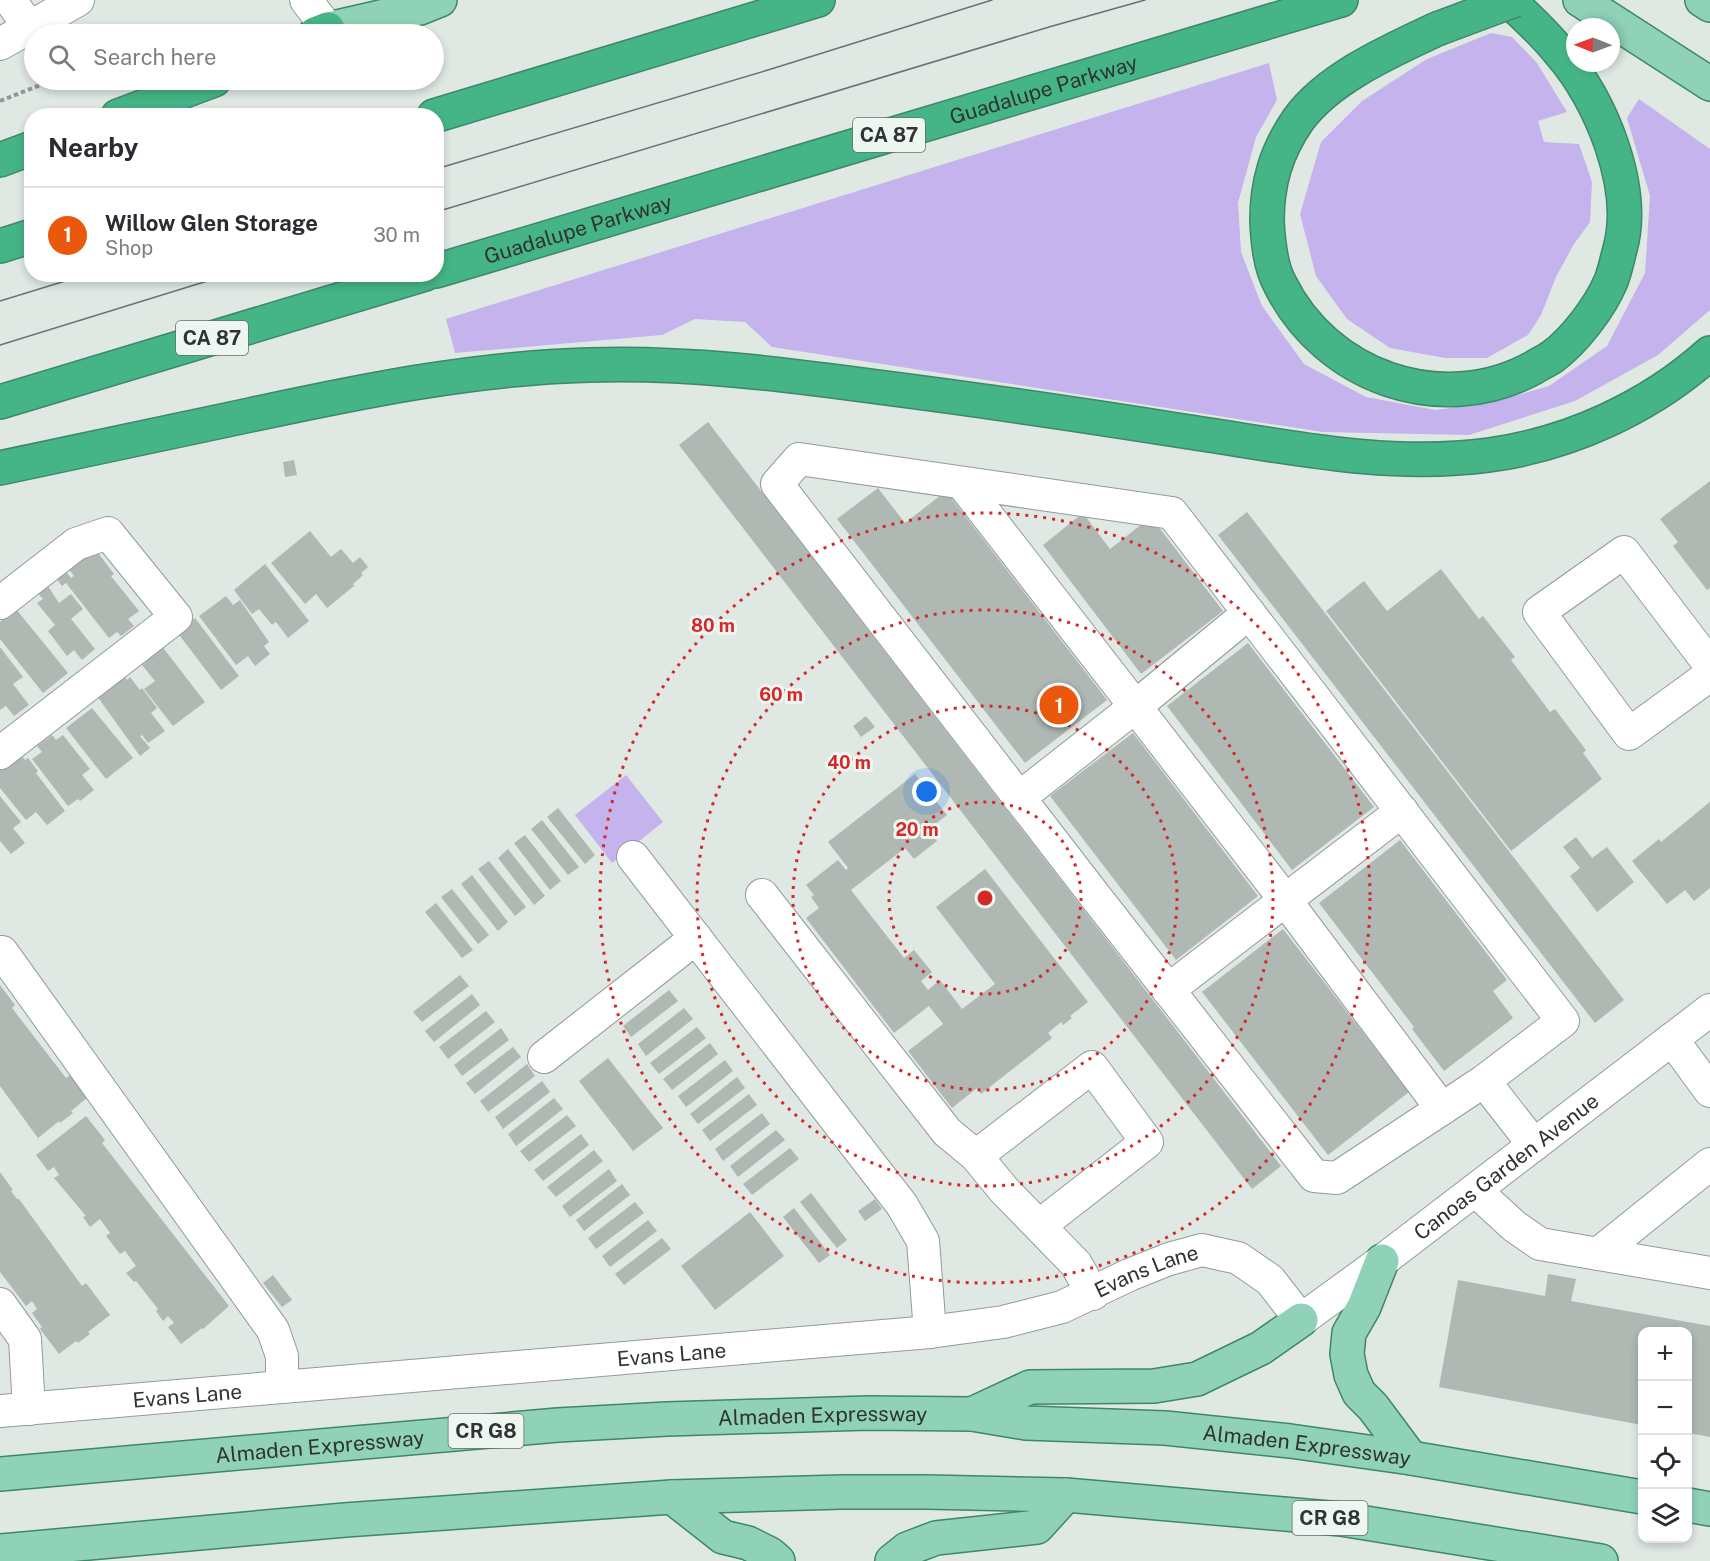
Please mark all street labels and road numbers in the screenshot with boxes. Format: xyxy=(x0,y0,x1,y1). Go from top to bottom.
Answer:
street label: Guadalupe Parkway xyxy=(946,49,1140,129)
road number: CA 87 xyxy=(853,118,925,152)
street label: Guadalupe Parkway xyxy=(481,189,675,268)
road number: CA 87 xyxy=(176,321,248,355)
street label: Canoas Garden Avenue xyxy=(1409,1088,1603,1245)
street label: Evans Lane xyxy=(1090,1239,1201,1302)
street label: Evans Lane xyxy=(616,1337,727,1371)
street label: Evans Lane xyxy=(132,1378,243,1412)
street label: Almaden Expressway xyxy=(718,1400,927,1430)
road number: CR G8 xyxy=(448,1414,524,1448)
street label: Almaden Expressway xyxy=(1201,1419,1412,1470)
street label: Almaden Expressway xyxy=(214,1424,425,1468)
road number: CR G8 xyxy=(1292,1501,1368,1535)

